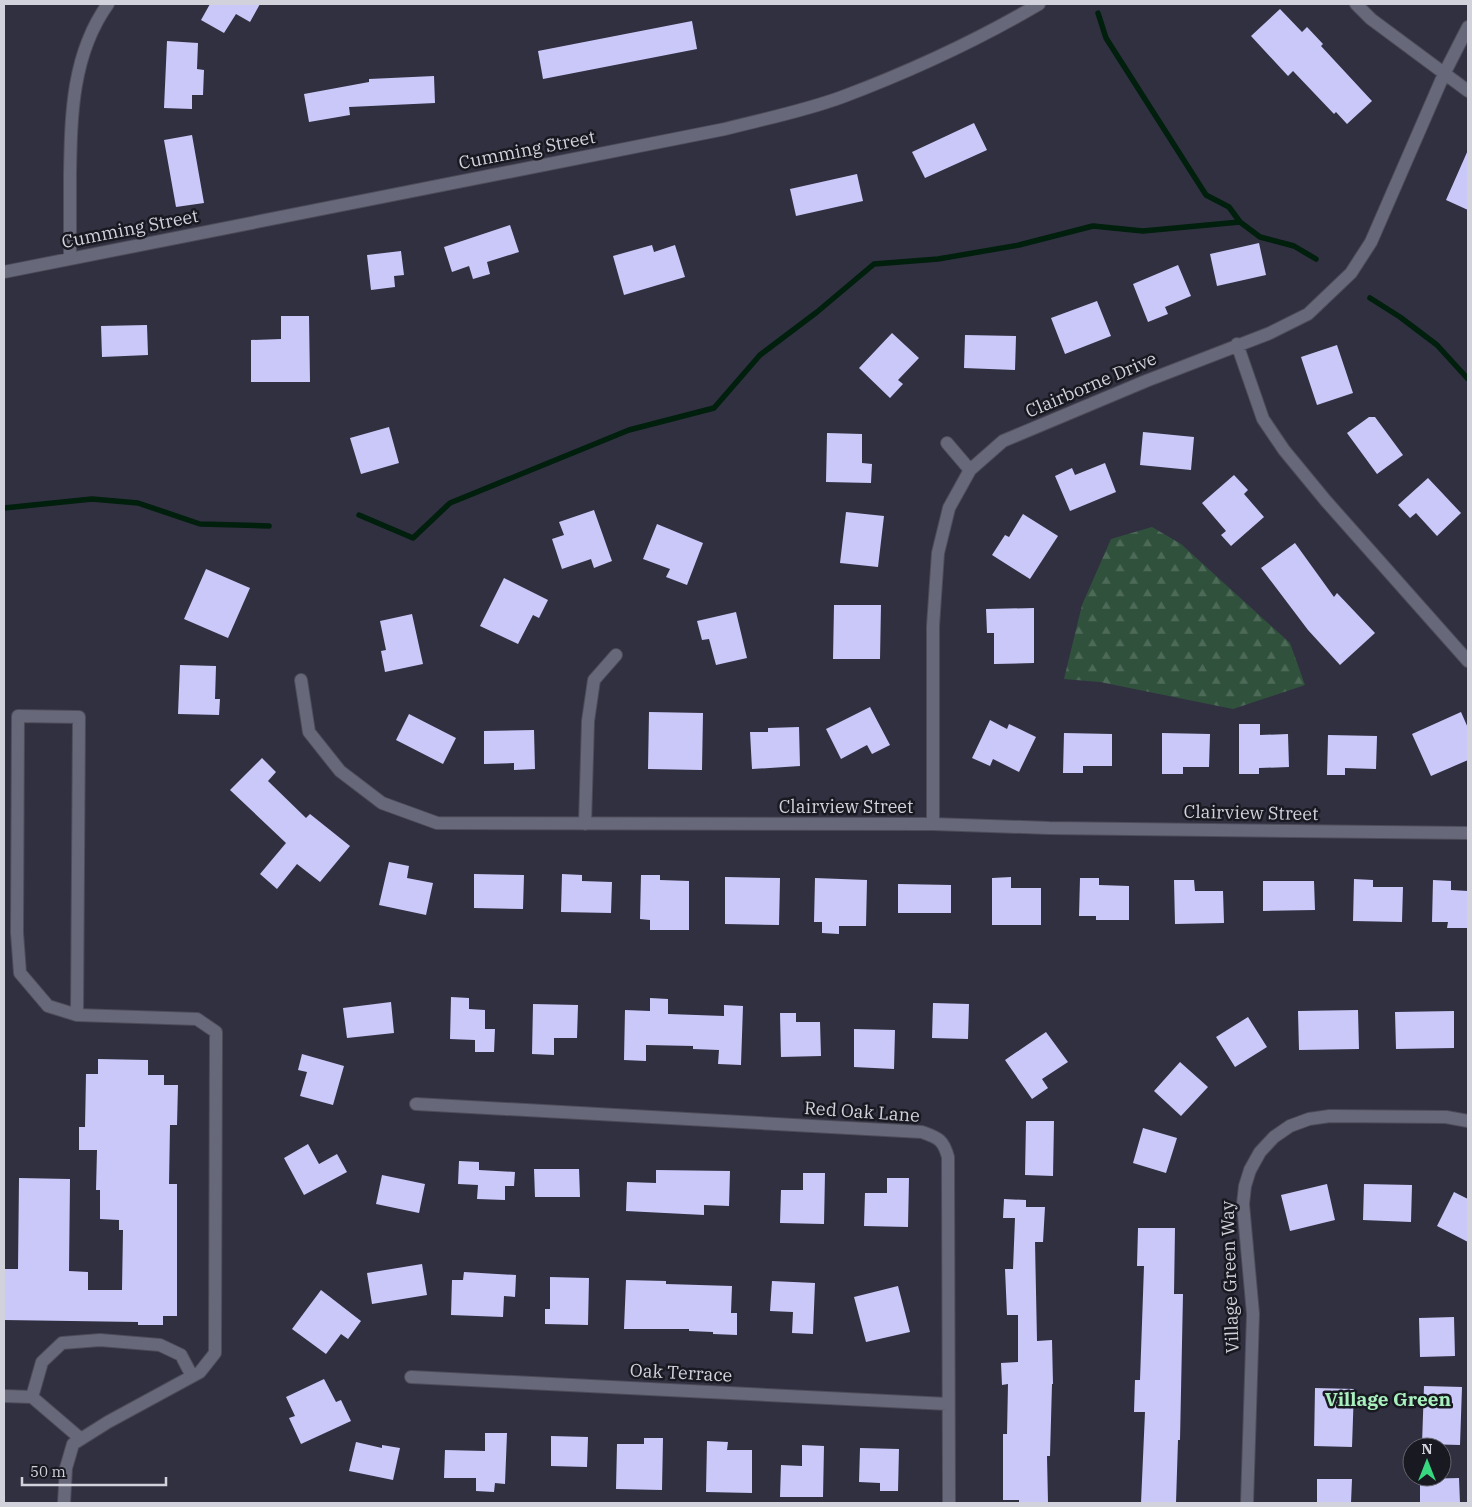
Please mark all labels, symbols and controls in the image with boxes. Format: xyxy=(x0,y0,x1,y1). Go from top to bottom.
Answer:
street label: Cumming Street xyxy=(457,125,597,174)
street label: Cumming Street xyxy=(60,204,200,253)
street label: Clairborne Drive xyxy=(1022,347,1160,423)
street label: Clairview Street xyxy=(779,795,913,818)
street label: Clairview Street xyxy=(1183,800,1319,825)
street label: Red Oak Lane xyxy=(803,1096,921,1127)
street label: Village Green Way xyxy=(1215,1200,1244,1354)
street label: Oak Terrace xyxy=(629,1358,733,1387)
district label: Village Green xyxy=(1325,1387,1452,1411)
north arrow xyxy=(1402,1437,1452,1487)
text: N xyxy=(1421,1440,1433,1458)
scale bar xyxy=(22,1454,166,1486)
text: 50 m xyxy=(30,1462,66,1481)

